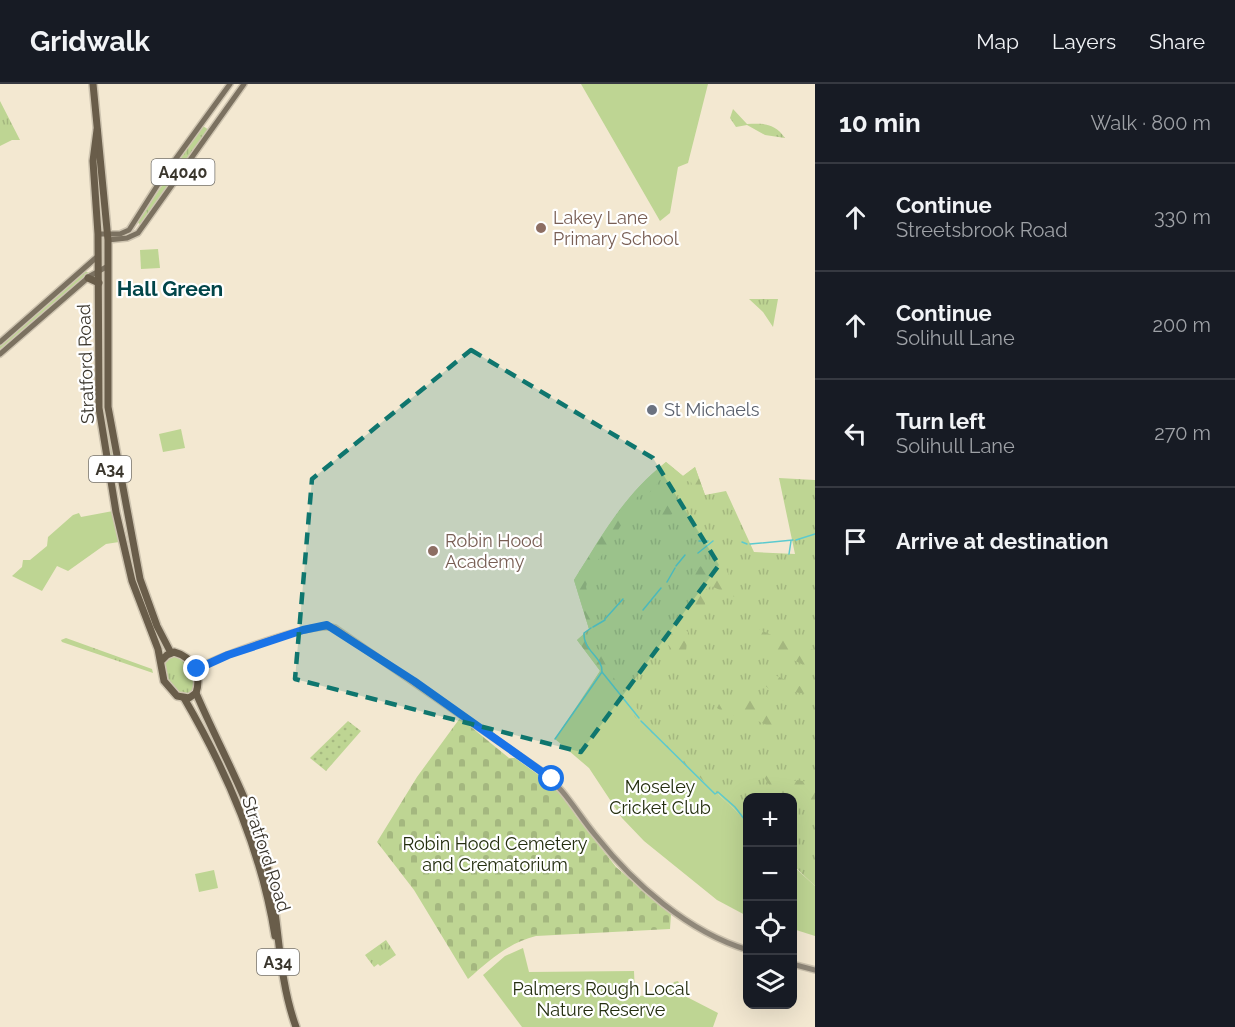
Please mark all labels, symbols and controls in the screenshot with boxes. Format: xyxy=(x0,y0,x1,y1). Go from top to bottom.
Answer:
text: Gridwalk xyxy=(30,25,150,58)
text: Map xyxy=(976,29,1019,54)
text: Layers xyxy=(1052,29,1116,54)
text: Share xyxy=(1149,29,1205,54)
text: 10 min xyxy=(839,108,921,138)
text: Walk · 800 m xyxy=(1090,111,1211,135)
road number: A4040 xyxy=(152,159,214,185)
text: Continue xyxy=(896,192,992,218)
icon: ahead xyxy=(839,201,872,234)
text: 330 m xyxy=(1154,205,1211,229)
place label: Lakey Lane Primary School xyxy=(553,207,679,249)
text: Streetsbrook Road xyxy=(896,218,1068,242)
marker: Lakey Lane Primary School xyxy=(534,221,548,235)
district label: Hall Green xyxy=(117,276,223,301)
text: Continue xyxy=(896,300,992,326)
street label: Stratford Road xyxy=(73,304,98,424)
icon: ahead xyxy=(839,309,872,342)
text: 200 m xyxy=(1153,313,1211,337)
text: Solihull Lane xyxy=(896,326,1015,350)
place label: St Michaels xyxy=(664,399,760,420)
marker: St Michaels xyxy=(645,403,659,417)
text: Turn left xyxy=(896,408,986,434)
icon: left xyxy=(839,417,872,450)
text: 270 m xyxy=(1154,421,1211,445)
text: Solihull Lane xyxy=(896,434,1015,458)
road number: A34 xyxy=(89,456,131,482)
icon: arrive xyxy=(839,525,872,558)
text: Arrive at destination xyxy=(896,528,1109,554)
place label: Robin Hood Academy xyxy=(445,530,543,572)
marker: Robin Hood Academy xyxy=(426,544,440,558)
route end xyxy=(183,655,209,681)
route start xyxy=(538,765,564,791)
park label: Moseley Cricket Club xyxy=(609,776,711,818)
street label: Stratford Road xyxy=(238,793,295,914)
map controls xyxy=(743,793,797,1009)
button: + xyxy=(743,793,797,847)
park label: Robin Hood Cemetery and Crematorium xyxy=(402,833,588,875)
button: − xyxy=(743,847,797,901)
button: locate xyxy=(743,901,797,955)
road number: A34 xyxy=(257,949,299,975)
button: layers xyxy=(743,955,797,1009)
park label: Palmers Rough Local Nature Reserve xyxy=(512,978,690,1020)

